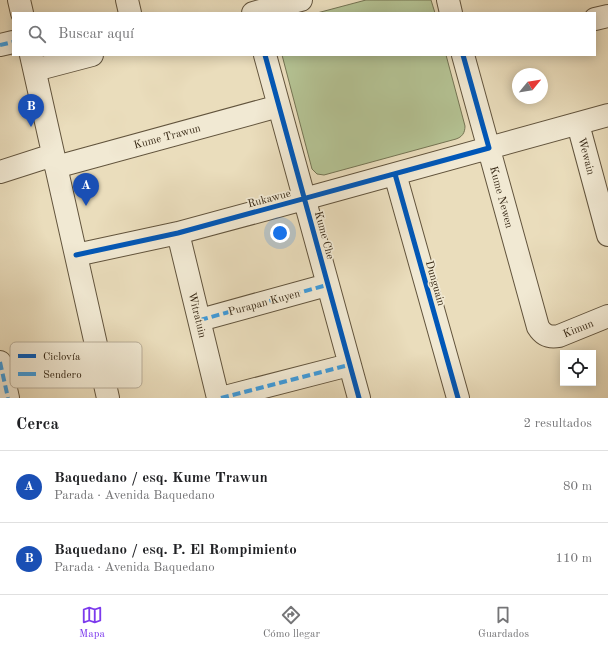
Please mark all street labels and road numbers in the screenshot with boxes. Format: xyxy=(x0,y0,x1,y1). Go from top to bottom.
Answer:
street label: Kume Trawun xyxy=(133,123,202,152)
street label: Wewain xyxy=(575,136,596,176)
street label: Kume Newen xyxy=(487,165,514,230)
street label: Rukawue xyxy=(247,188,292,210)
street label: Kume Che xyxy=(312,210,335,261)
street label: Dunguain xyxy=(423,260,446,307)
street label: Purapan Kuyen xyxy=(227,289,302,318)
street label: Witratuin xyxy=(186,291,208,339)
street label: Kimun xyxy=(562,318,595,340)

